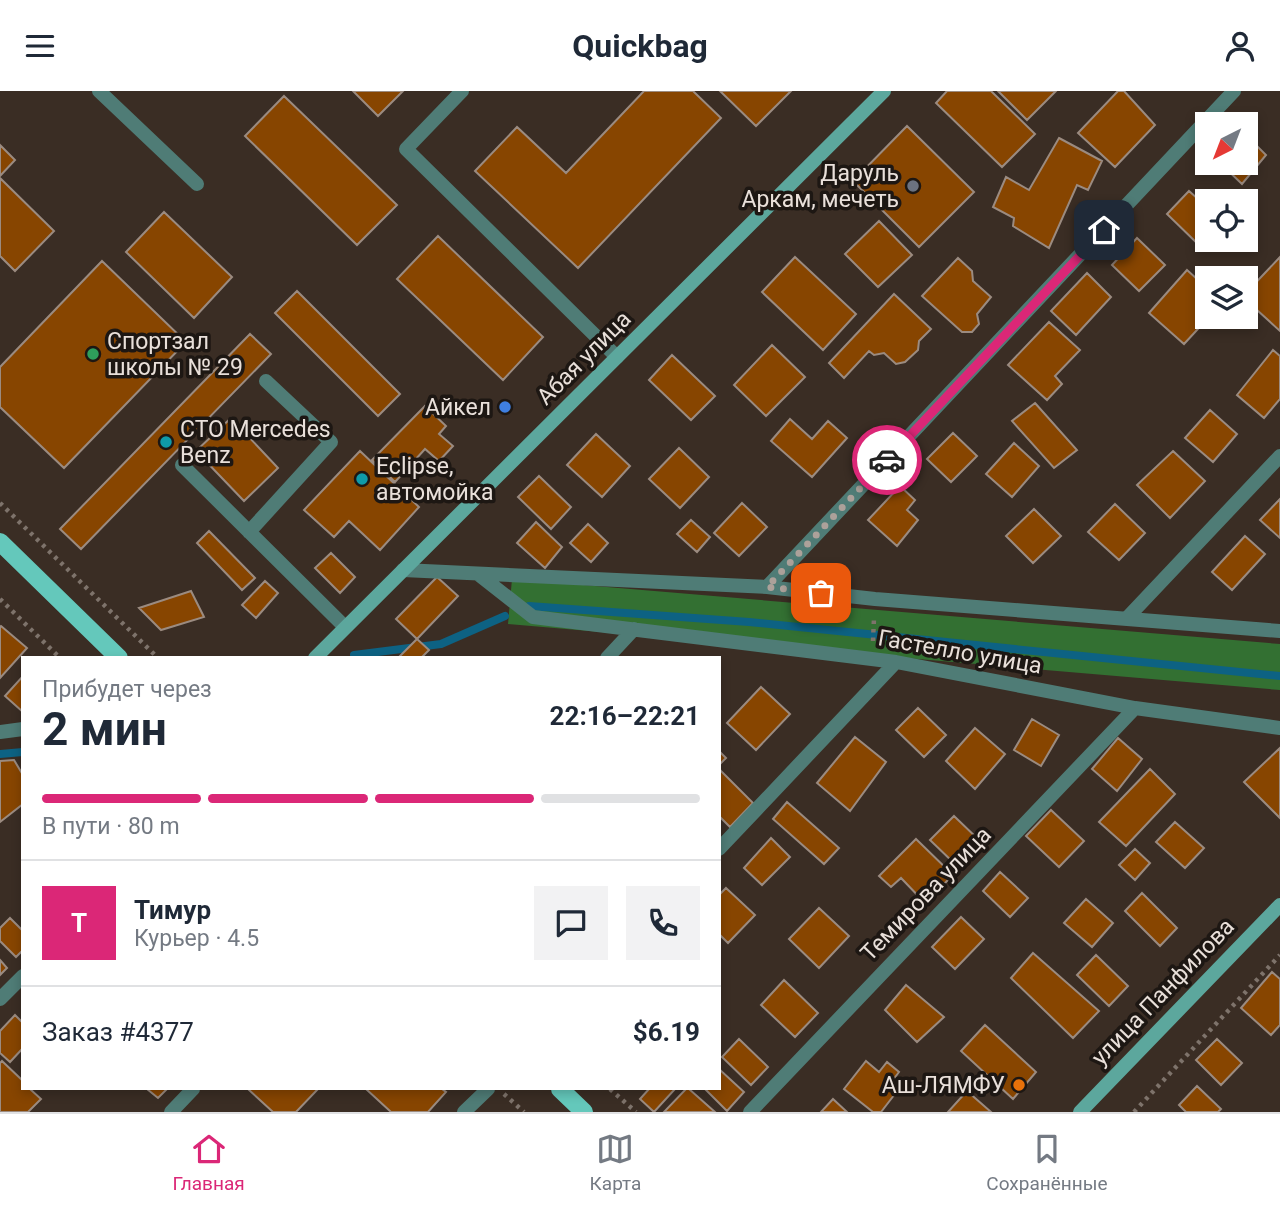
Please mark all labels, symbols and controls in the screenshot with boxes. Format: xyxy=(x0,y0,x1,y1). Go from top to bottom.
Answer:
icon: menu xyxy=(21,27,59,65)
text: Quickbag xyxy=(572,27,708,65)
icon: person xyxy=(1221,27,1259,65)
north arrow xyxy=(1195,112,1258,175)
map controls xyxy=(1195,112,1258,329)
place label: Даруль Аркам, мечеть xyxy=(741,160,899,213)
marker: Даруль Аркам, мечеть xyxy=(905,178,921,194)
button: locate xyxy=(1195,189,1258,252)
pin xyxy=(1074,200,1134,260)
icon: home xyxy=(1085,211,1123,249)
button: layers xyxy=(1195,266,1258,329)
street label: Абая улица xyxy=(531,305,637,411)
place label: Спортзал школы № 29 xyxy=(107,328,243,381)
marker: Спортзал школы № 29 xyxy=(85,346,101,362)
place label: Айкел xyxy=(425,394,491,421)
marker: Айкел xyxy=(497,399,513,415)
place label: СТО Mercedes Benz xyxy=(180,416,331,469)
courier xyxy=(852,425,922,495)
marker: СТО Mercedes Benz xyxy=(158,434,174,450)
icon: car xyxy=(868,441,906,479)
place label: Eclipse, автомойка xyxy=(376,453,494,506)
marker: Eclipse, автомойка xyxy=(354,471,370,487)
pin xyxy=(791,563,851,623)
icon: bag xyxy=(802,574,840,612)
street label: Гастелло улица xyxy=(876,624,1044,680)
text: Прибудет через xyxy=(42,676,212,703)
text: 22:16–22:21 xyxy=(550,701,700,731)
text: 2 мин xyxy=(42,702,167,756)
text: В пути · 80 m xyxy=(42,813,180,840)
street label: Темирова улица xyxy=(855,821,997,967)
button: chat xyxy=(534,886,608,960)
button: phone xyxy=(626,886,700,960)
text: Тимур xyxy=(134,895,211,925)
text: Т xyxy=(71,908,87,938)
street label: улица Панфилова xyxy=(1086,913,1240,1071)
text: Курьер · 4.5 xyxy=(134,925,259,952)
text: Заказ #4377 xyxy=(42,1017,194,1047)
text: $6.19 xyxy=(633,1017,700,1047)
place label: Аш-ЛЯМФУ xyxy=(882,1072,1005,1099)
marker: Аш-ЛЯМФУ xyxy=(1011,1077,1027,1093)
tab: Главная xyxy=(172,1130,245,1195)
tab: Карта xyxy=(590,1130,641,1195)
tab: Сохранённые xyxy=(986,1130,1108,1195)

